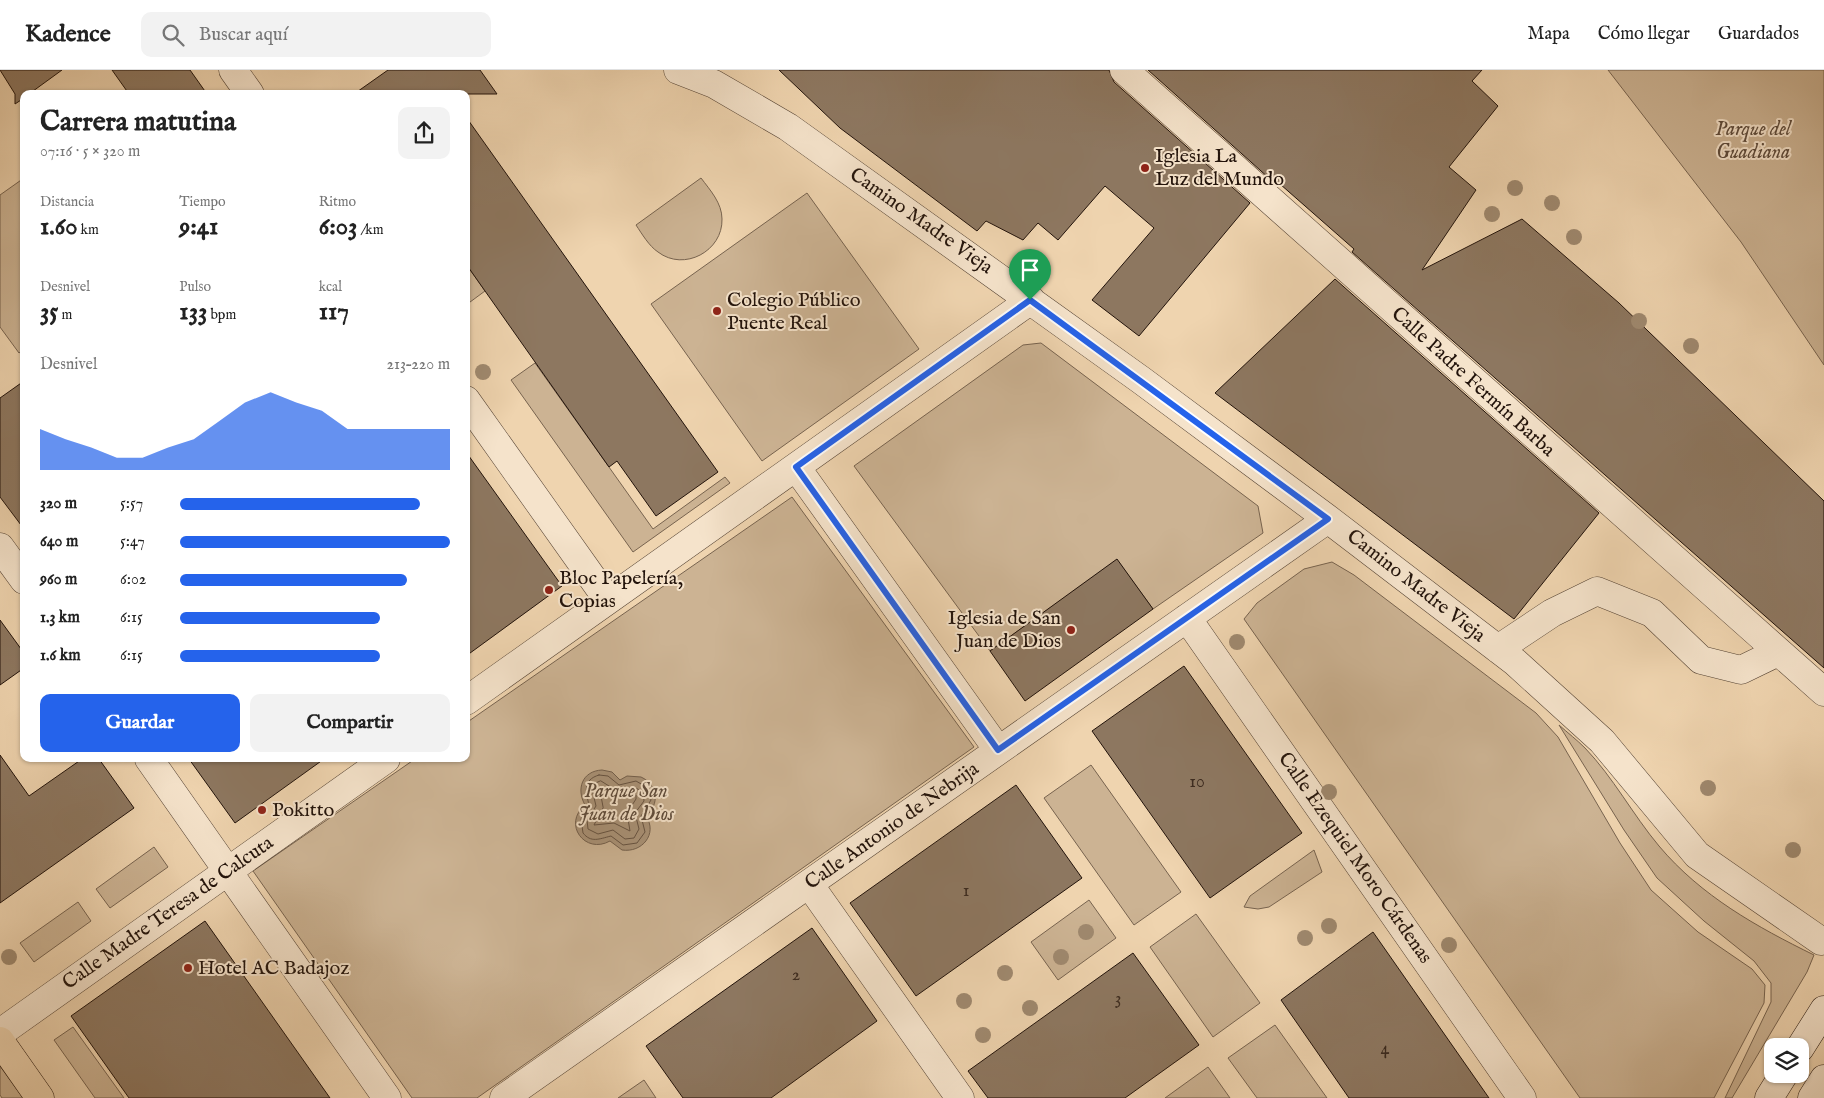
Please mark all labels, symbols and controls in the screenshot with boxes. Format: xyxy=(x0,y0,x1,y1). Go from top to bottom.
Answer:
search box xyxy=(141,12,491,57)
text: Kadence xyxy=(25,19,111,50)
icon: search xyxy=(159,21,187,49)
text: Buscar aquí xyxy=(199,23,288,47)
text: Mapa xyxy=(1527,23,1570,46)
text: Cómo llegar xyxy=(1598,23,1690,46)
text: Guardados xyxy=(1718,23,1799,46)
text: Carrera matutina xyxy=(40,105,236,140)
button: share xyxy=(398,107,450,159)
park label: Parque del Guadiana xyxy=(1715,117,1793,165)
text: 07:16 · 5 × 320 m xyxy=(40,142,140,162)
place label: Iglesia La Luz del Mundo xyxy=(1155,144,1284,192)
street label: Camino Madre Vieja xyxy=(844,162,998,280)
marker: Iglesia La Luz del Mundo xyxy=(1139,162,1151,174)
text: Distancia xyxy=(40,193,94,211)
text: Tiempo xyxy=(179,193,226,211)
text: Ritmo xyxy=(319,193,356,211)
text: 1.60 xyxy=(40,211,78,243)
text: 9:41 xyxy=(179,211,218,243)
text: 6:03 xyxy=(319,211,357,243)
text: km xyxy=(78,221,99,239)
text: /km xyxy=(357,221,384,239)
pin xyxy=(1009,249,1051,300)
icon: arrive xyxy=(1016,256,1044,284)
text: Desnivel xyxy=(40,278,90,296)
text: Pulso xyxy=(179,278,211,296)
text: kcal xyxy=(319,278,342,296)
place label: Colegio Público Puente Real xyxy=(727,288,861,336)
text: 35 xyxy=(40,296,58,328)
text: 133 xyxy=(179,296,207,328)
text: 117 xyxy=(319,296,349,328)
street label: Calle Padre Fermín Barba xyxy=(1386,302,1561,463)
marker: Colegio Público Puente Real xyxy=(711,305,723,317)
text: m xyxy=(58,306,72,324)
text: bpm xyxy=(207,306,236,324)
text: Desnivel xyxy=(40,355,97,375)
text: 213–220 m xyxy=(386,355,450,375)
text: 320 m xyxy=(40,494,77,514)
text: 5:57 xyxy=(120,494,143,514)
street label: Camino Madre Vieja xyxy=(1342,524,1491,648)
text: 640 m xyxy=(40,532,78,552)
text: 5:47 xyxy=(120,532,145,552)
place label: Bloc Papelería, Copias xyxy=(559,566,683,614)
text: 960 m xyxy=(40,570,77,590)
text: 6:02 xyxy=(120,570,146,590)
marker: Bloc Papelería, Copias xyxy=(543,584,555,596)
place label: Iglesia de San Juan de Dios xyxy=(948,606,1061,654)
text: 1.3 km xyxy=(40,608,80,628)
text: 6:15 xyxy=(120,608,143,628)
marker: Iglesia de San Juan de Dios xyxy=(1065,624,1077,636)
text: 1.6 km xyxy=(40,646,81,666)
text: 6:15 xyxy=(120,646,143,666)
button: Guardar xyxy=(40,694,240,752)
button: Compartir xyxy=(250,694,450,752)
street label: Calle Ezequiel Moro Cárdenas xyxy=(1272,747,1438,969)
street label: Calle Antonio de Nebrija xyxy=(800,756,984,896)
house number: 10 xyxy=(1189,771,1205,794)
park label: Parque San Juan de Dios xyxy=(578,779,674,827)
place label: Pokitto xyxy=(272,798,335,823)
marker: Pokitto xyxy=(256,804,268,816)
street label: Calle Madre Teresa de Calcuta xyxy=(58,830,279,995)
house number: 1 xyxy=(963,880,969,903)
place label: Hotel AC Badajoz xyxy=(198,956,349,981)
marker: Hotel AC Badajoz xyxy=(182,962,194,974)
house number: 2 xyxy=(792,964,800,987)
house number: 3 xyxy=(1115,988,1121,1011)
house number: 4 xyxy=(1381,1038,1390,1061)
map controls xyxy=(1764,1038,1809,1083)
button: layers xyxy=(1764,1038,1809,1083)

